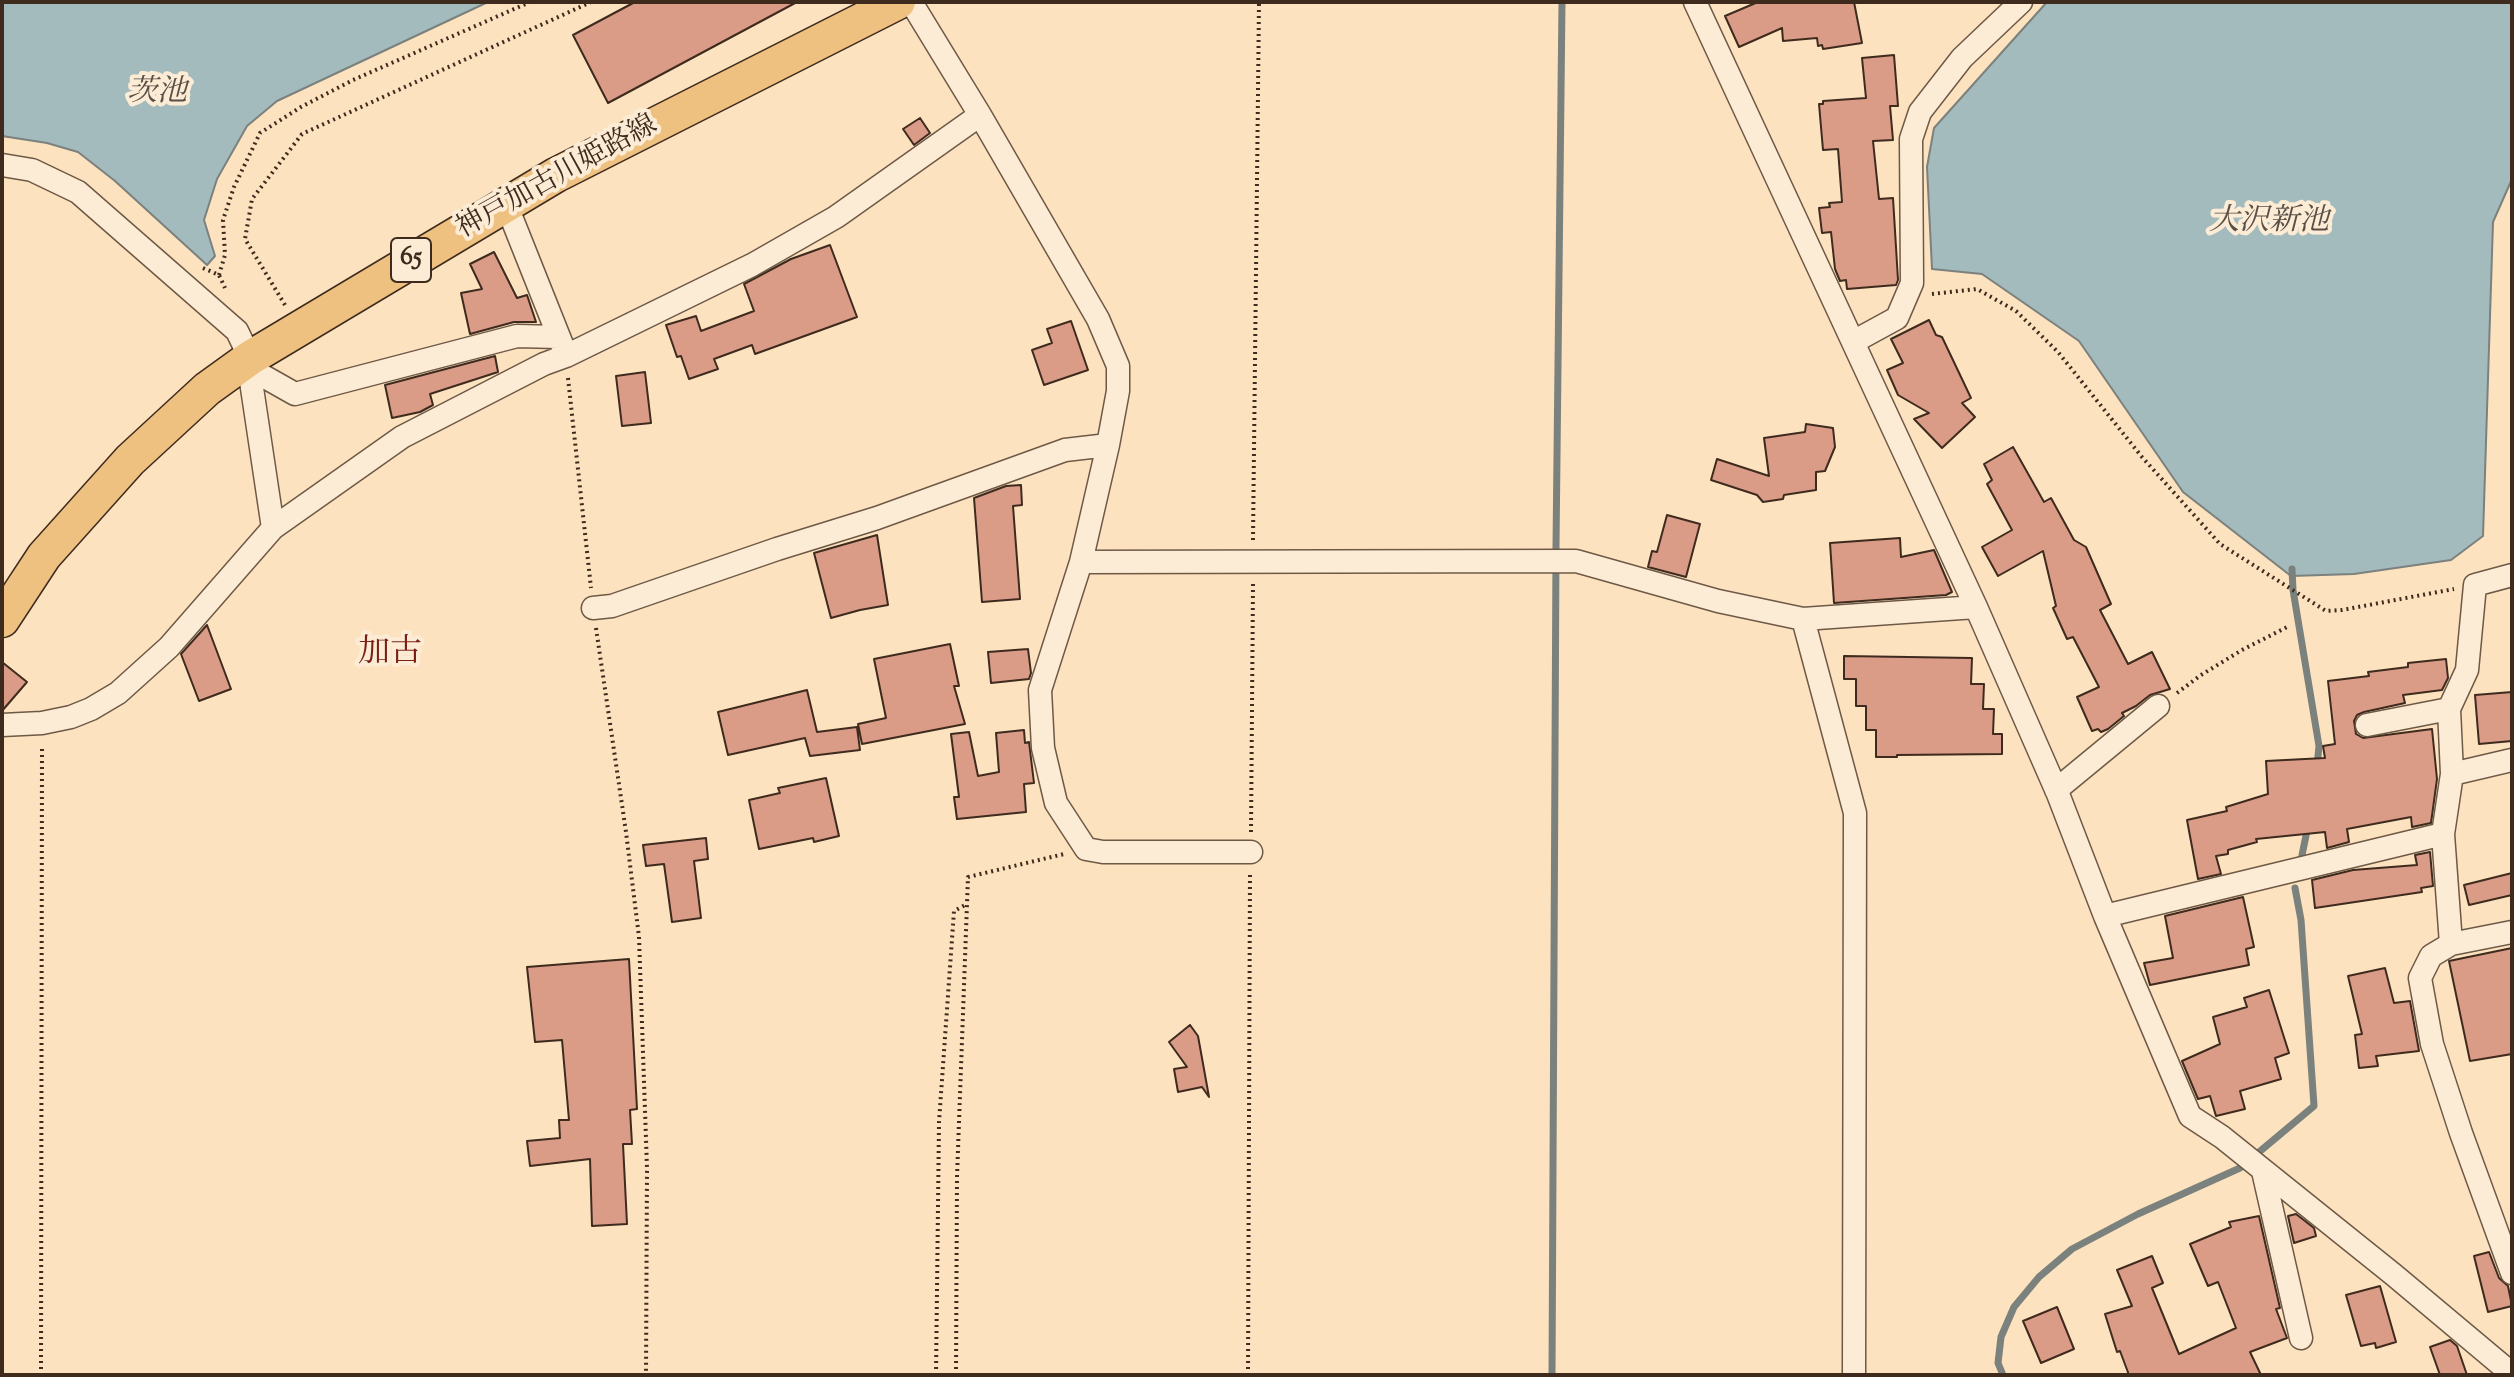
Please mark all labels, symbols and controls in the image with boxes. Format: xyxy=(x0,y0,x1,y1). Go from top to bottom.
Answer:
water label: 茨池 xyxy=(127,77,187,113)
street label: 神戸加古川姫路線 xyxy=(452,110,664,248)
water label: 大沢新池 xyxy=(2209,206,2329,242)
road number: 65 xyxy=(391,238,431,282)
district label: 加古 xyxy=(358,637,422,675)

